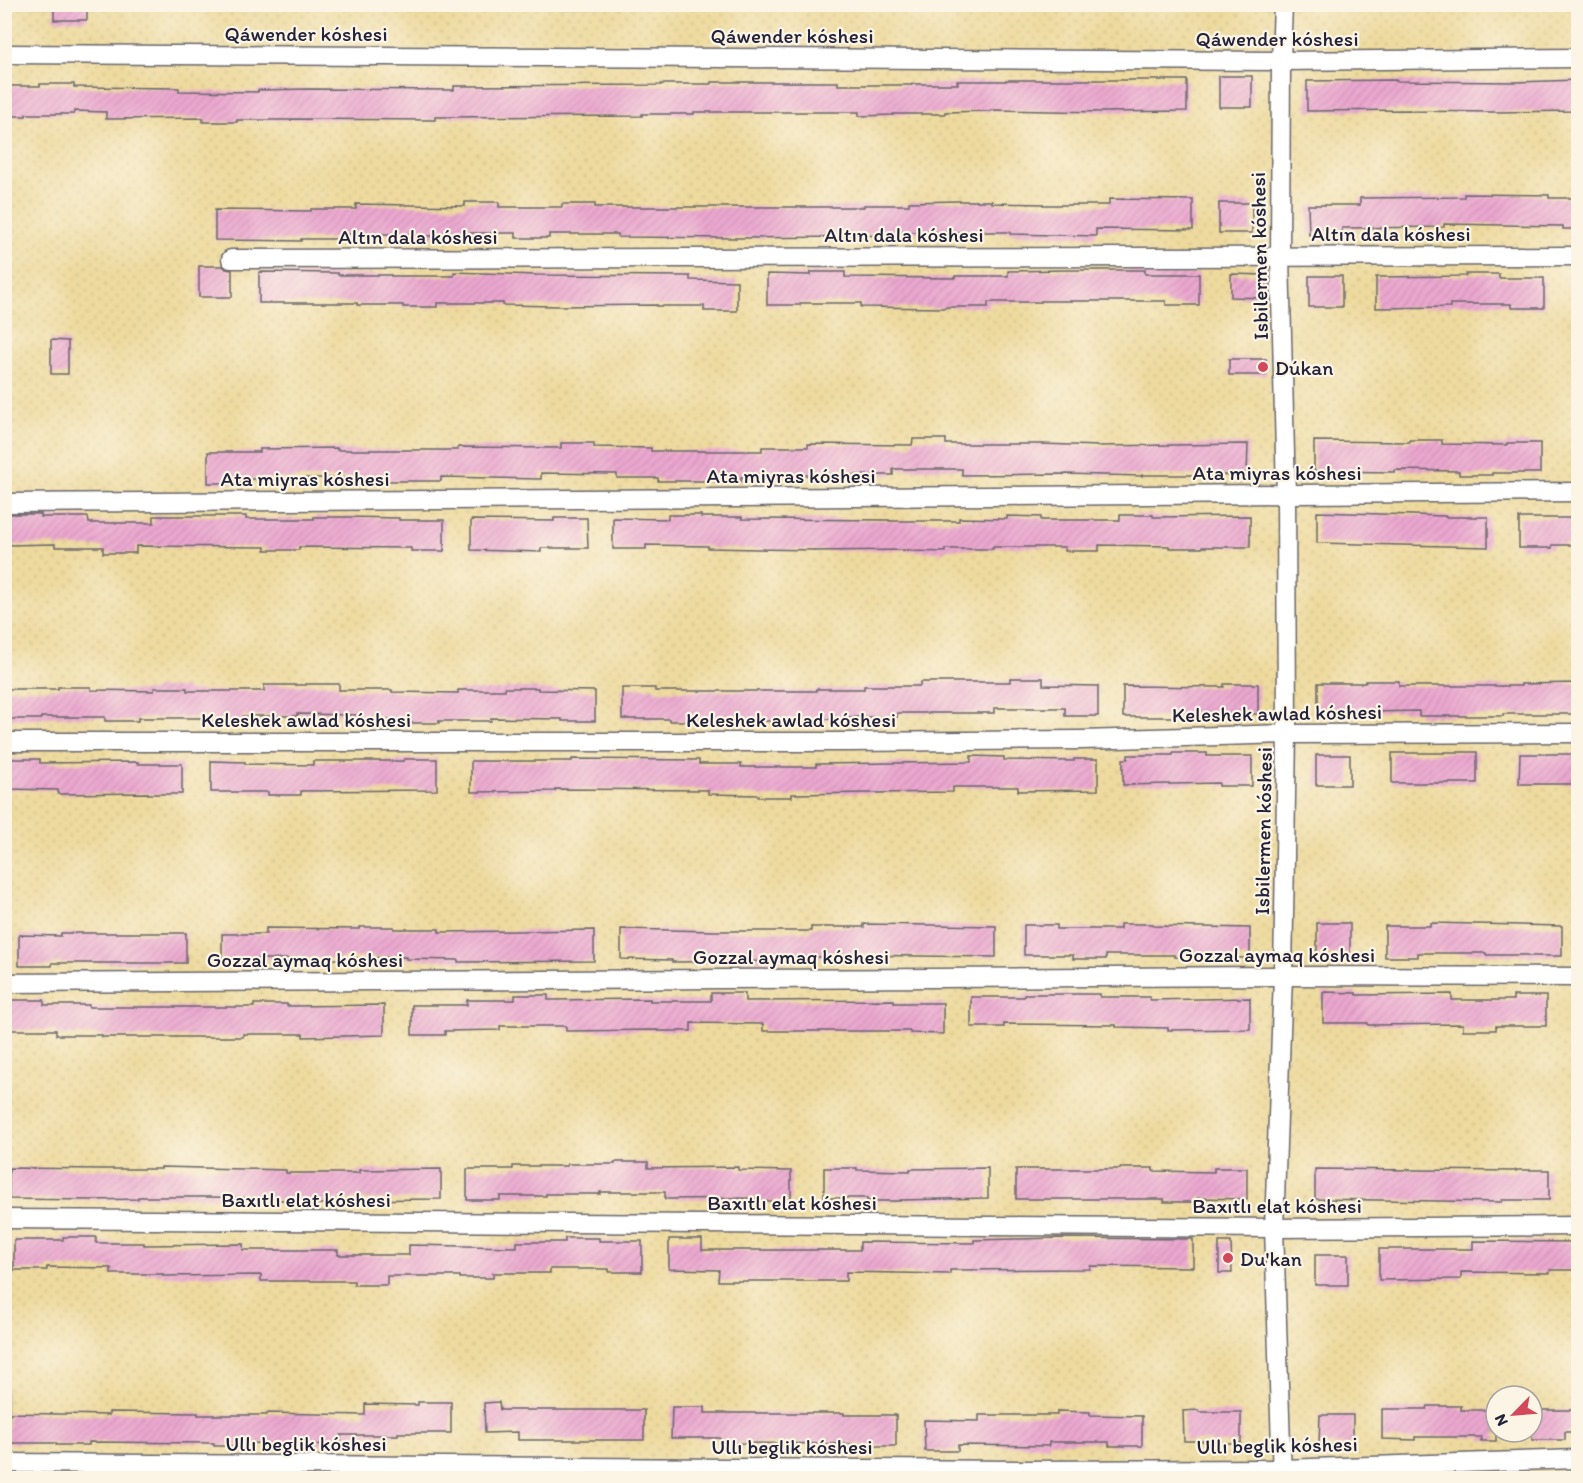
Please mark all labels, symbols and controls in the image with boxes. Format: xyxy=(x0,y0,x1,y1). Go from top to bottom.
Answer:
street label: Qáwender kóshesi xyxy=(224,21,388,46)
street label: Qáwender kóshesi xyxy=(710,23,874,48)
street label: Qáwender kóshesi xyxy=(1195,26,1359,51)
street label: Isbilermen kóshesi xyxy=(1245,172,1273,340)
street label: Altın dala kóshesi xyxy=(1311,221,1471,246)
street label: Altın dala kóshesi xyxy=(824,222,984,247)
street label: Altın dala kóshesi xyxy=(338,224,498,249)
place label: Dúkan xyxy=(1275,355,1334,380)
marker: Dúkan xyxy=(1256,360,1270,374)
street label: Ata miyras kóshesi xyxy=(1192,460,1362,485)
street label: Ata miyras kóshesi xyxy=(706,463,876,488)
street label: Ata miyras kóshesi xyxy=(220,466,390,491)
street label: Keleshek awlad kóshesi xyxy=(1172,699,1382,727)
street label: Keleshek awlad kóshesi xyxy=(201,707,411,732)
street label: Keleshek awlad kóshesi xyxy=(686,707,896,732)
street label: Isbilermen kóshesi xyxy=(1249,747,1277,915)
street label: Gozzal aymaq kóshesi xyxy=(1179,942,1375,967)
street label: Gozzal aymaq kóshesi xyxy=(693,944,889,969)
street label: Gozzal aymaq kóshesi xyxy=(207,947,403,972)
street label: Baxıtlı elat kóshesi xyxy=(221,1187,391,1212)
street label: Baxıtlı elat kóshesi xyxy=(707,1190,877,1215)
street label: Baxıtlı elat kóshesi xyxy=(1192,1193,1362,1218)
place label: Du'kan xyxy=(1240,1246,1302,1271)
marker: Du'kan xyxy=(1221,1251,1235,1265)
north arrow xyxy=(1484,1384,1544,1444)
text: N xyxy=(1490,1411,1512,1429)
street label: Ullı beglik kóshesi xyxy=(225,1431,387,1456)
street label: Ullı beglik kóshesi xyxy=(1196,1431,1358,1459)
street label: Ullı beglik kóshesi xyxy=(711,1434,873,1459)

